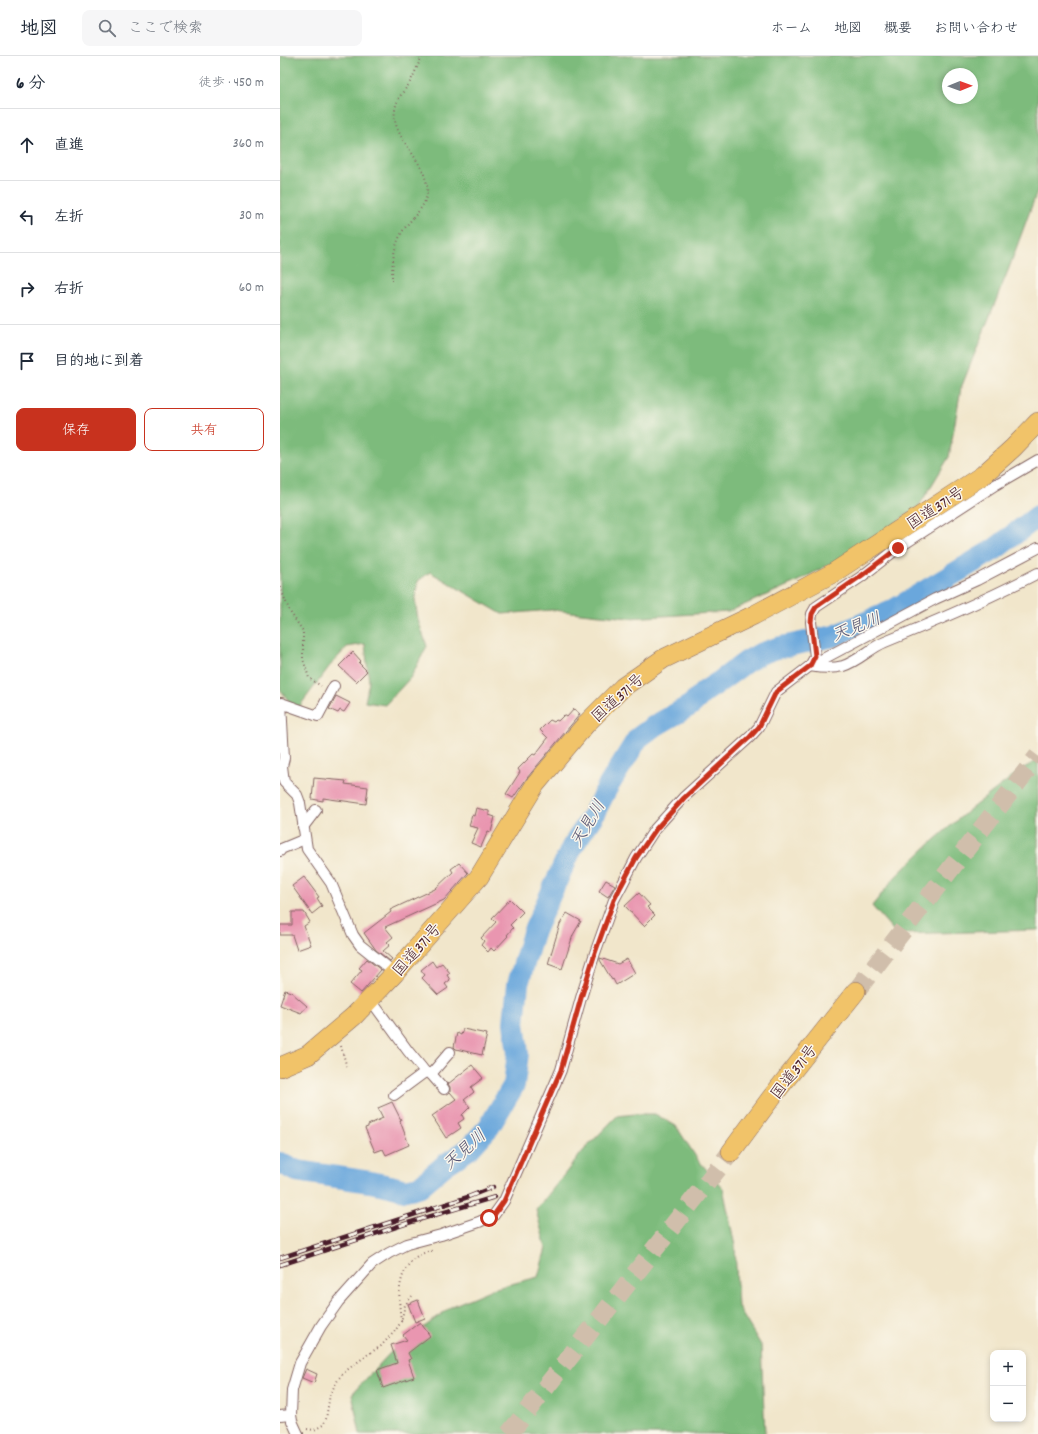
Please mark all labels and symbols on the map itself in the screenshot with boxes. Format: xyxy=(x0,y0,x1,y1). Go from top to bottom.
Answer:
north arrow xyxy=(942,68,978,104)
street label: 国道371号 xyxy=(903,482,970,536)
route end xyxy=(889,539,907,557)
water label: 天見川 xyxy=(829,608,885,649)
street label: 国道371号 xyxy=(587,669,650,729)
water label: 天見川 xyxy=(566,797,613,853)
street label: 国道371号 xyxy=(388,919,448,983)
street label: 国道371号 xyxy=(766,1040,824,1105)
water label: 天見川 xyxy=(439,1125,493,1177)
route start xyxy=(480,1209,498,1227)

